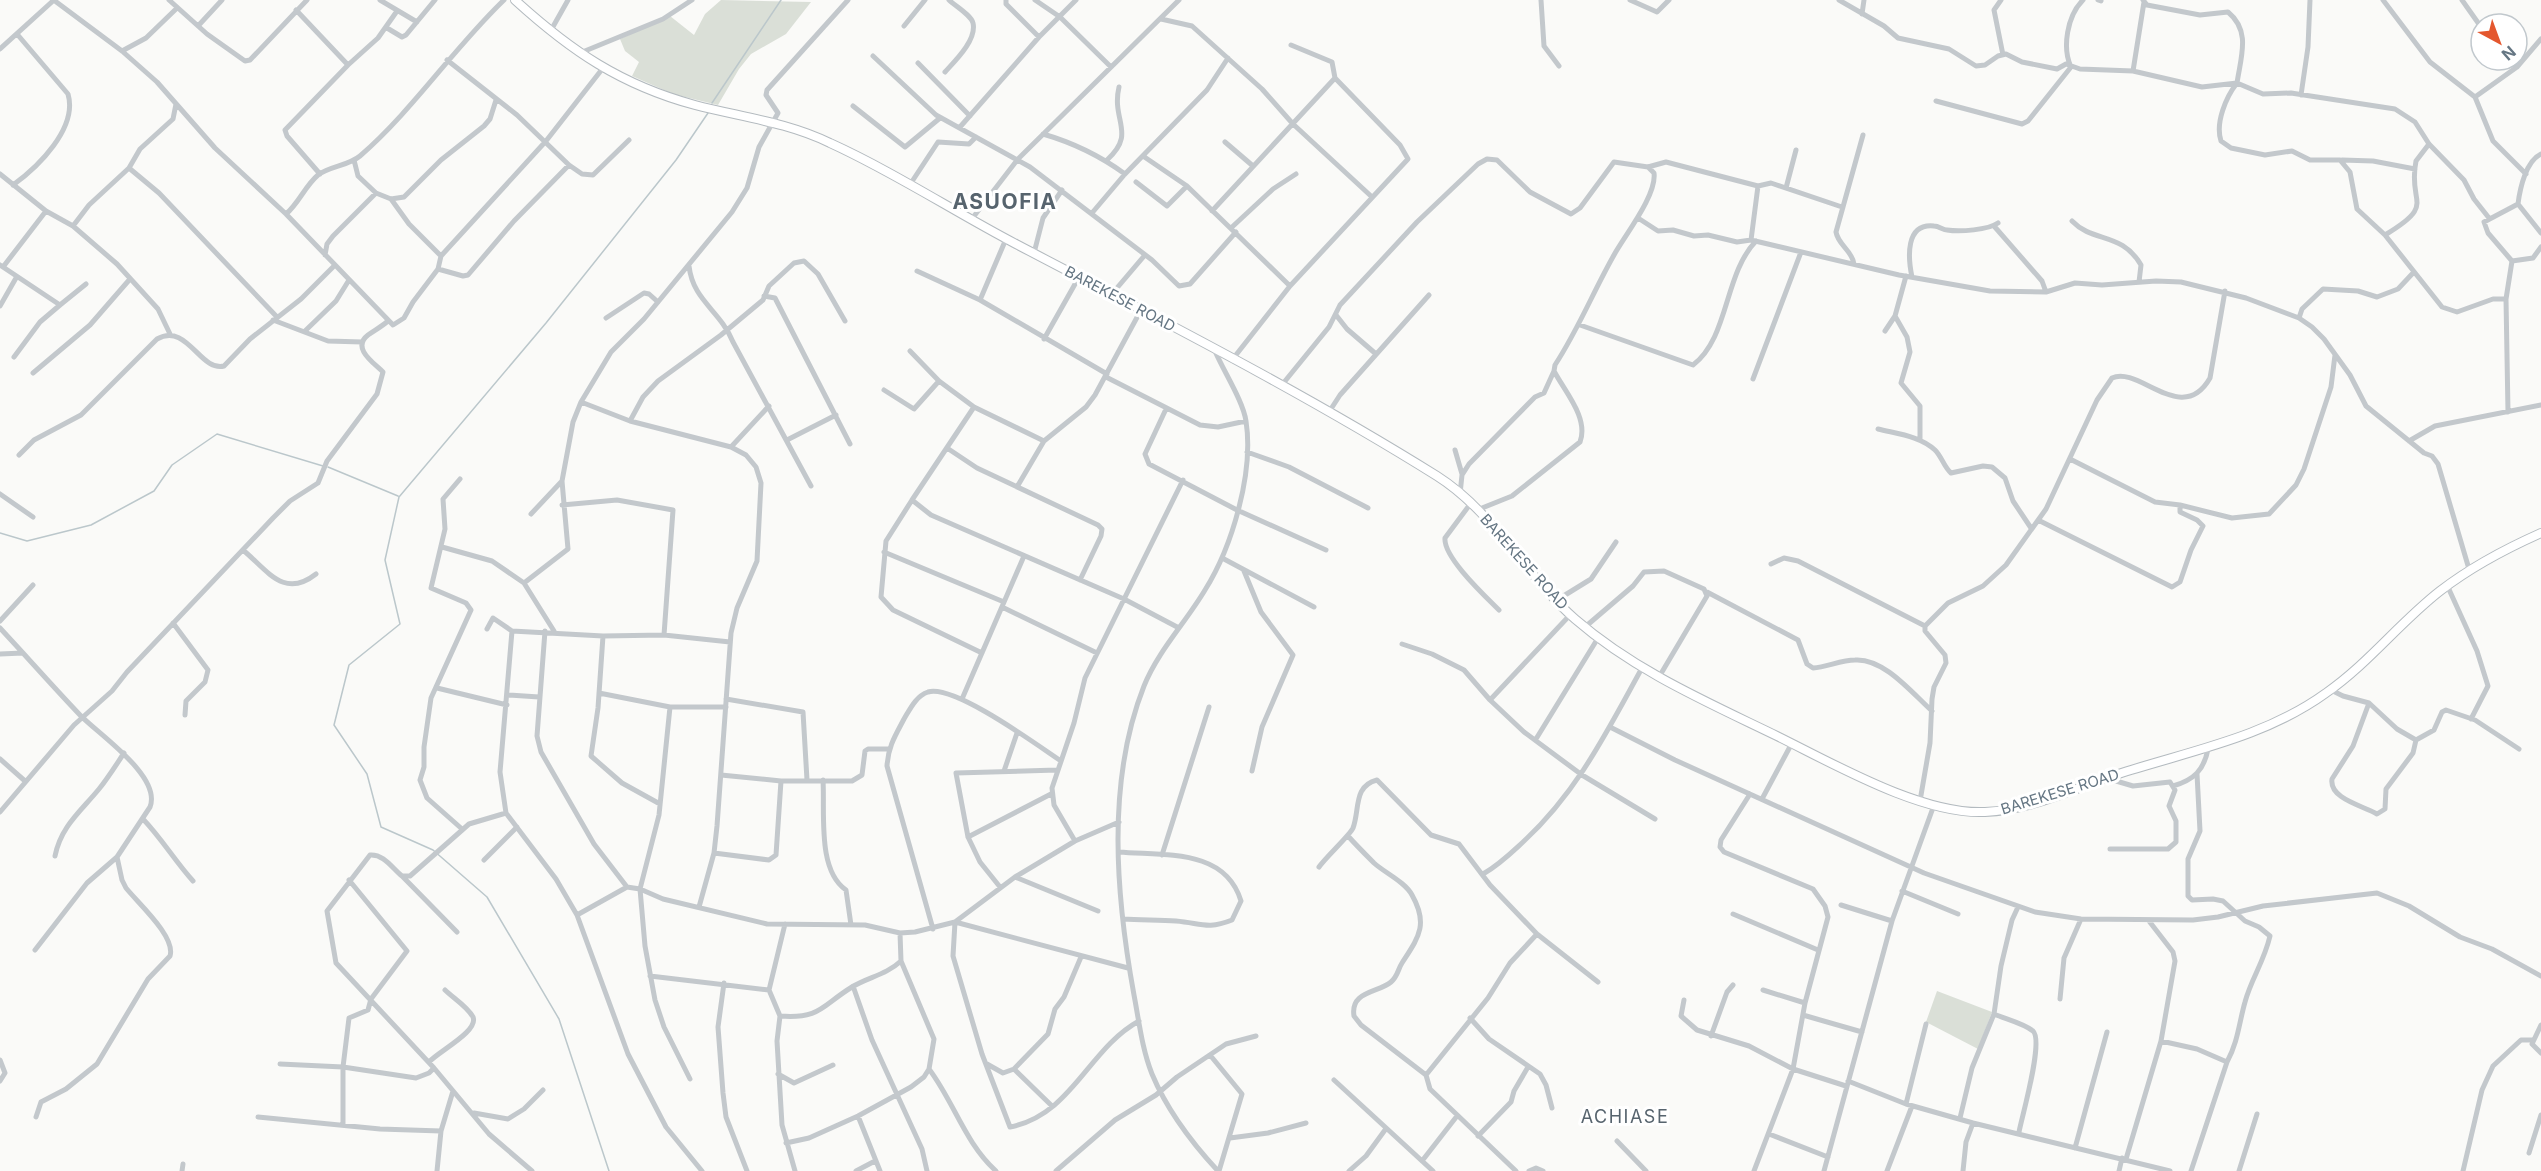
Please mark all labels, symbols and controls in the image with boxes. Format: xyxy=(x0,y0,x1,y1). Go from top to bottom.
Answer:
north arrow xyxy=(2469,12,2529,72)
text: N xyxy=(2498,42,2520,65)
district label: ASUOFIA xyxy=(952,189,1058,214)
street label: BAREKESE ROAD xyxy=(1062,261,1179,336)
street label: BAREKESE ROAD xyxy=(1476,510,1572,614)
street label: BAREKESE ROAD xyxy=(1998,765,2121,819)
district label: ACHIASE xyxy=(1581,1106,1669,1127)

